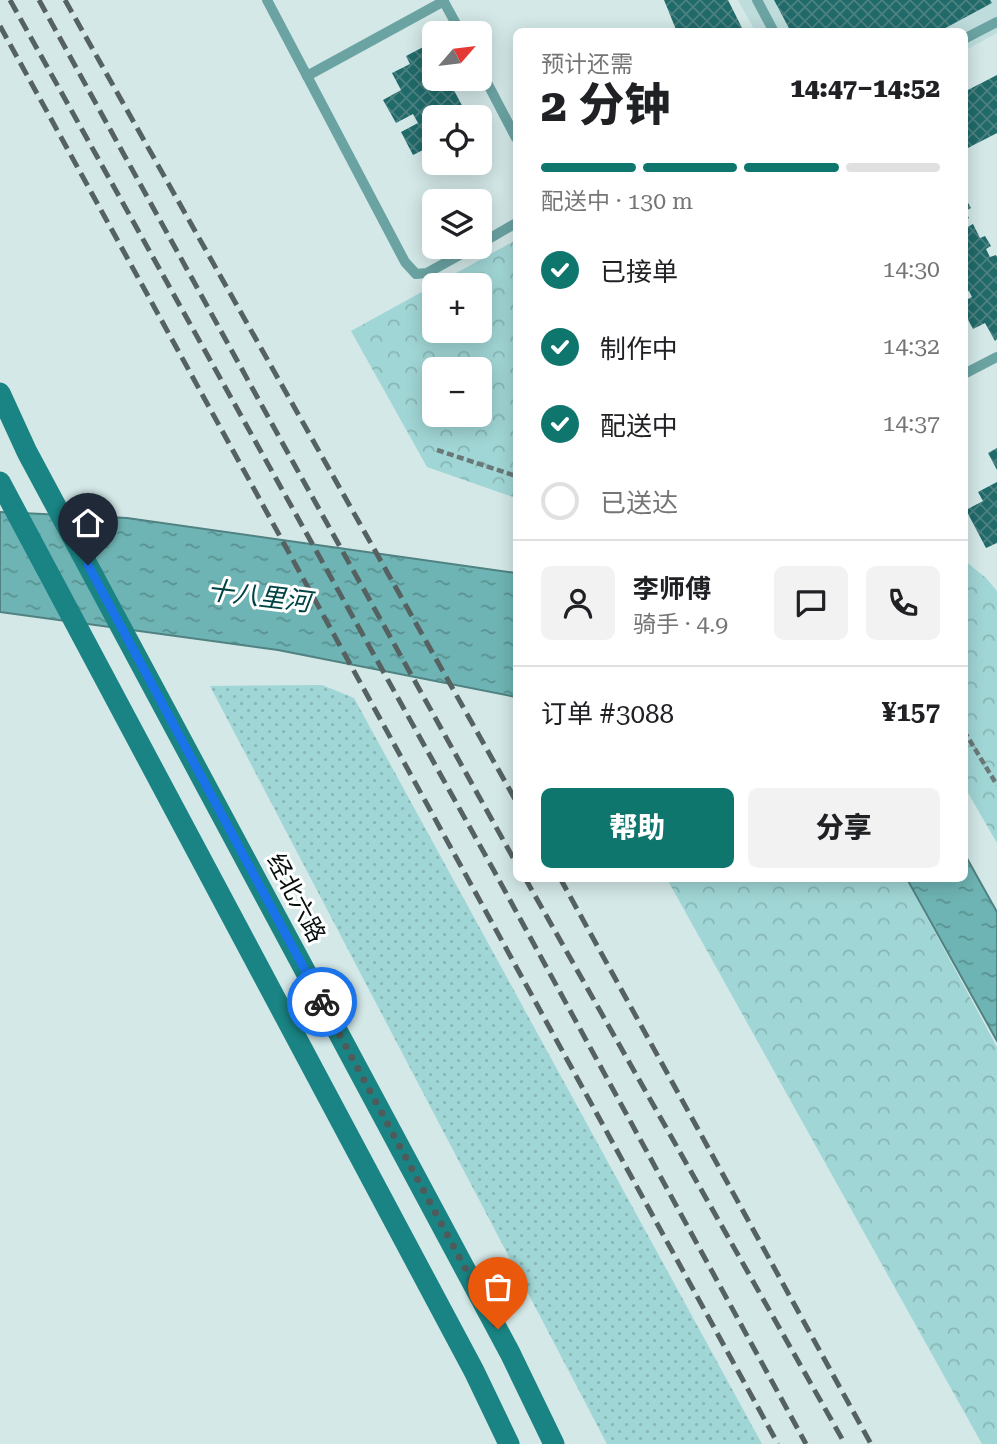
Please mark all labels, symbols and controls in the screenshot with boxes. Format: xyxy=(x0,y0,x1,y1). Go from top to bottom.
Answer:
north arrow xyxy=(422,21,492,91)
map controls xyxy=(422,21,492,427)
text: 预计还需 xyxy=(541,51,633,78)
text: 14:47–14:52 xyxy=(790,73,940,103)
text: 2 分钟 xyxy=(541,78,670,132)
button: locate xyxy=(422,105,492,175)
text: 配送中 · 130 m xyxy=(541,188,693,215)
button: layers xyxy=(422,189,492,259)
icon: check xyxy=(541,251,579,289)
text: 14:30 xyxy=(883,256,940,283)
text: 已接单 xyxy=(600,257,678,287)
button: + xyxy=(422,273,492,343)
icon: check xyxy=(541,328,579,366)
text: 14:32 xyxy=(883,333,940,360)
text: 制作中 xyxy=(600,334,678,364)
button: − xyxy=(422,357,492,427)
icon: check xyxy=(541,405,579,443)
text: 14:37 xyxy=(883,410,940,437)
text: 配送中 xyxy=(600,411,678,441)
text: 已送达 xyxy=(600,488,678,518)
pin xyxy=(58,493,118,565)
icon: home xyxy=(69,504,107,542)
button: person xyxy=(541,566,615,640)
button: chat xyxy=(774,566,848,640)
button: phone xyxy=(866,566,940,640)
text: 李师傅 xyxy=(633,574,711,604)
water label: 十八里河 xyxy=(206,575,317,618)
text: 骑手 · 4.9 xyxy=(633,611,728,638)
text: ¥157 xyxy=(882,697,940,727)
text: 订单 #3088 xyxy=(541,699,674,729)
button: 帮助 xyxy=(541,788,734,868)
button: 分享 xyxy=(748,788,940,868)
street label: 经北六路 xyxy=(261,849,331,947)
courier xyxy=(287,967,357,1037)
icon: bike xyxy=(303,983,341,1021)
pin xyxy=(468,1257,528,1329)
icon: bag xyxy=(479,1268,517,1306)

